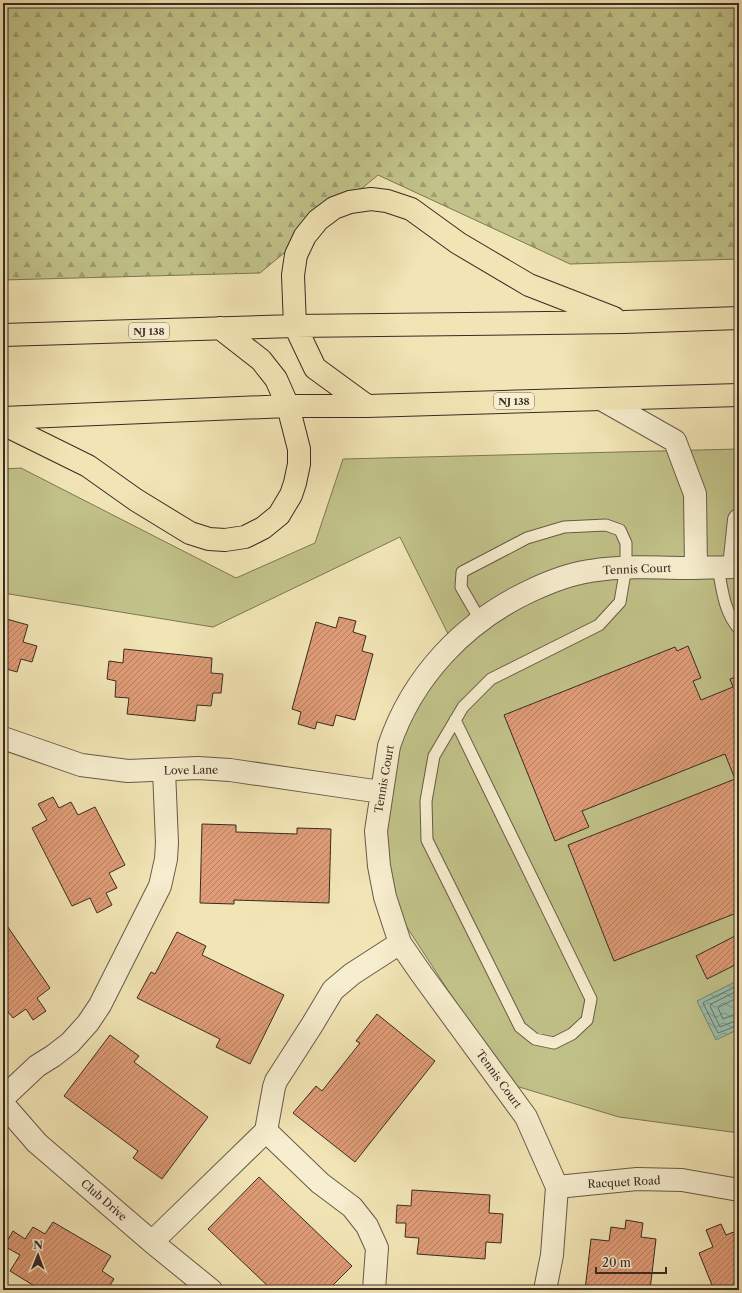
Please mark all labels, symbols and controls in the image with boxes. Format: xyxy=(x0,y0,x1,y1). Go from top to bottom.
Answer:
road number: NJ 138 xyxy=(129,323,169,339)
road number: NJ 138 xyxy=(494,393,534,409)
street label: Tennis Court xyxy=(602,561,672,577)
street label: Tennis Court xyxy=(371,744,397,814)
street label: Love Lane xyxy=(164,763,218,777)
street label: Tennis Court xyxy=(473,1047,525,1111)
street label: Racquet Road xyxy=(587,1173,661,1191)
street label: Club Drive xyxy=(78,1176,130,1224)
north arrow xyxy=(18,1235,58,1275)
text: N xyxy=(33,1238,44,1252)
scale bar xyxy=(596,1249,666,1275)
text: 20 m xyxy=(602,1255,631,1270)

